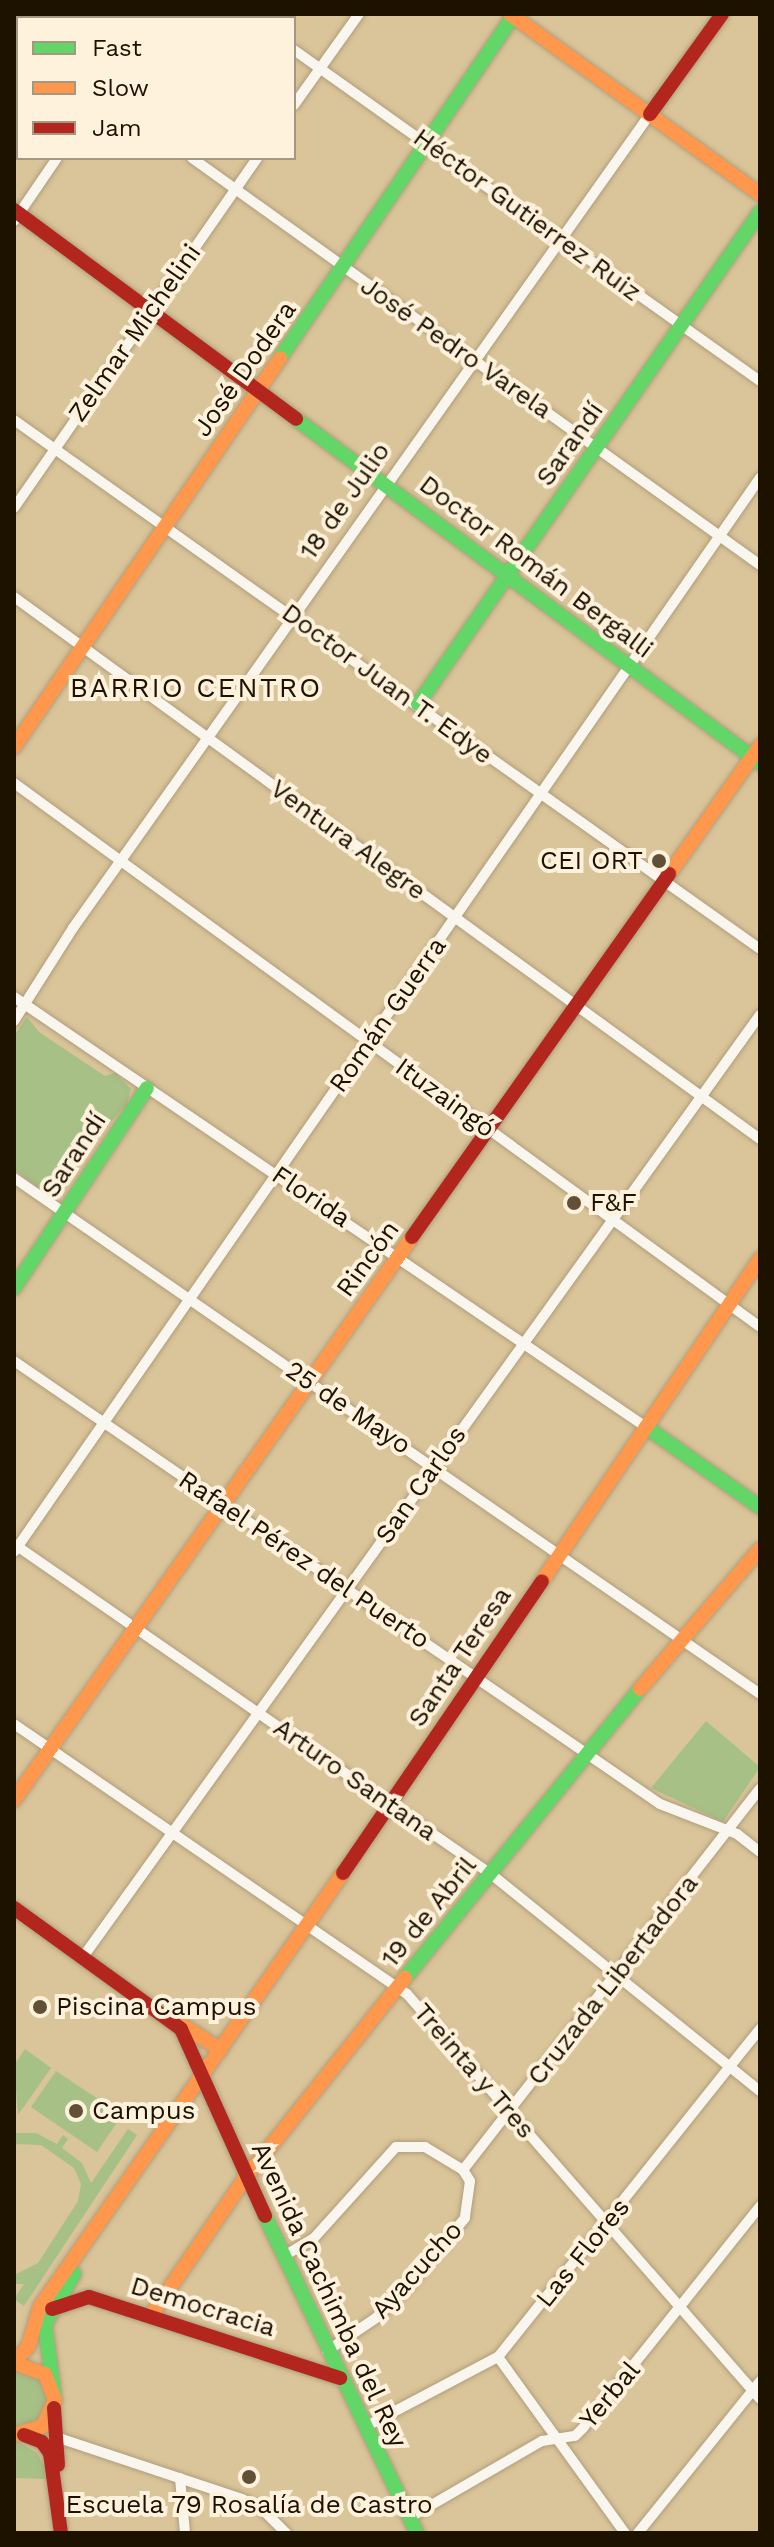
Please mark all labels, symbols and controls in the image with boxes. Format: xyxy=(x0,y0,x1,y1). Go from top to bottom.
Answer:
legend xyxy=(16,16,296,160)
text: Fast xyxy=(92,34,142,62)
text: Slow xyxy=(92,74,149,102)
text: Jam xyxy=(92,114,142,142)
street label: Héctor Gutierrez Ruiz xyxy=(407,122,647,308)
street label: Zelmar Michelini xyxy=(62,238,208,428)
street label: José Pedro Varela xyxy=(354,270,558,426)
street label: José Dodera xyxy=(187,295,303,443)
street label: Sarandí xyxy=(530,396,610,492)
street label: 18 de Julio xyxy=(293,436,397,566)
street label: Doctor Román Bergalli xyxy=(413,469,659,665)
street label: Doctor Juan T. Edye xyxy=(275,596,499,772)
district label: BARRIO CENTRO xyxy=(70,671,322,705)
street label: Ventura Alegre xyxy=(263,773,433,907)
place label: CEI ORT xyxy=(540,845,643,877)
marker: CEI ORT xyxy=(650,852,668,870)
street label: Román Guerra xyxy=(323,931,453,1099)
street label: Ituzaingó xyxy=(389,1051,501,1145)
street label: Sarandí xyxy=(35,1107,113,1203)
street label: Florida xyxy=(266,1159,356,1235)
place label: F&F xyxy=(590,1187,637,1219)
marker: F&F xyxy=(565,1194,583,1212)
street label: Rincón xyxy=(330,1215,406,1303)
street label: 25 de Mayo xyxy=(279,1355,417,1461)
street label: San Carlos xyxy=(369,1420,473,1550)
street label: Rafael Pérez del Puerto xyxy=(172,1464,436,1656)
street label: Santa Teresa xyxy=(402,1581,518,1733)
street label: Arturo Santana xyxy=(267,1712,443,1848)
street label: 19 de Abril xyxy=(375,1850,483,1974)
street label: Cruzada Libertadora xyxy=(521,1868,705,2092)
place label: Piscina Campus xyxy=(56,1991,257,2023)
street label: Treinta y Tres xyxy=(406,1996,542,2146)
marker: Piscina Campus xyxy=(31,1998,49,2016)
place label: Campus xyxy=(92,2095,195,2127)
marker: Campus xyxy=(67,2102,85,2120)
street label: Avenida Cachimba del Rey xyxy=(244,2136,414,2454)
street label: Las Flores xyxy=(530,2192,636,2314)
street label: Ayacucho xyxy=(365,2215,469,2325)
street label: Democracia xyxy=(127,2270,279,2344)
street label: Yerbal xyxy=(573,2355,647,2435)
marker: Escuela 79 Rosalía de Castro xyxy=(240,2468,258,2486)
place label: Escuela 79 Rosalía de Castro xyxy=(64,2489,434,2521)

